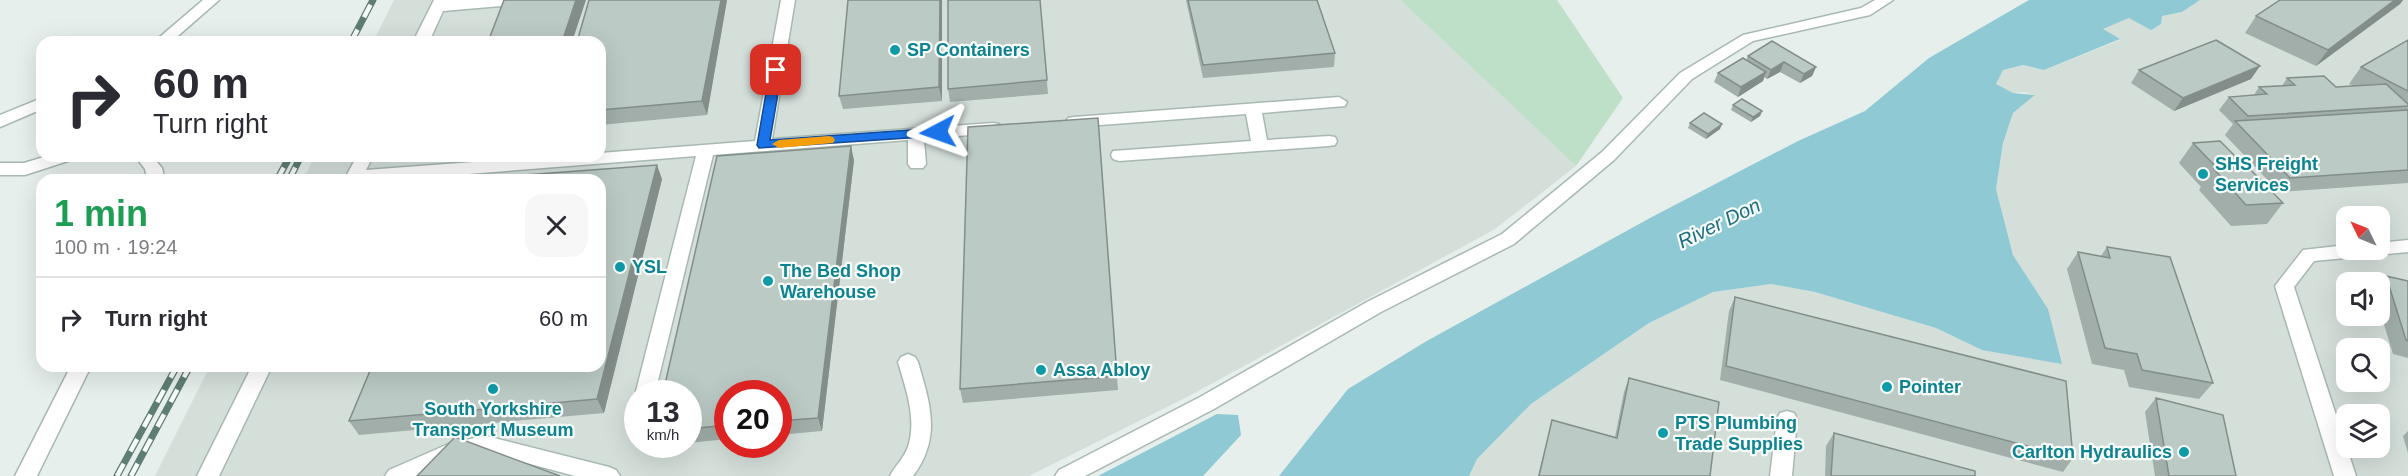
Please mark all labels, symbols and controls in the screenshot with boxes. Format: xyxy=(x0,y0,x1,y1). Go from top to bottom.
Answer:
place label: SP Containers xyxy=(907,40,1030,60)
marker: SP Containers xyxy=(888,43,902,57)
pin xyxy=(750,44,801,95)
icon: arrive xyxy=(759,53,792,86)
icon: right xyxy=(54,60,132,138)
text: 60 m xyxy=(153,60,249,107)
position arrow xyxy=(906,100,970,164)
text: Turn right xyxy=(153,109,268,139)
place label: SHS Freight Services xyxy=(2215,154,2318,195)
marker: SHS Freight Services xyxy=(2196,167,2210,181)
text: 1 min xyxy=(54,193,148,234)
button: close xyxy=(525,194,588,257)
water label: River Don xyxy=(1674,194,1764,252)
north arrow xyxy=(2336,206,2390,260)
map controls xyxy=(2336,206,2390,458)
text: 100 m · 19:24 xyxy=(54,236,177,258)
place label: YSL xyxy=(632,257,667,277)
marker: YSL xyxy=(613,260,627,274)
place label: The Bed Shop Warehouse xyxy=(780,261,901,302)
button: sound xyxy=(2336,272,2390,326)
marker: The Bed Shop Warehouse xyxy=(761,274,775,288)
icon: right xyxy=(54,303,87,336)
text: Turn right xyxy=(105,306,207,331)
text: 60 m xyxy=(539,306,588,331)
button: search xyxy=(2336,338,2390,392)
place label: Assa Abloy xyxy=(1053,360,1150,380)
marker: Assa Abloy xyxy=(1034,363,1048,377)
place label: Pointer xyxy=(1899,377,1961,397)
speed limit sign: 20 xyxy=(714,380,792,458)
marker: Pointer xyxy=(1880,380,1894,394)
marker: South Yorkshire Transport Museum xyxy=(486,382,500,396)
text: 13 xyxy=(646,395,680,428)
place label: South Yorkshire Transport Museum xyxy=(412,399,574,440)
button: layers xyxy=(2336,404,2390,458)
place label: PTS Plumbing Trade Supplies xyxy=(1675,413,1803,454)
text: km/h xyxy=(647,426,679,443)
marker: PTS Plumbing Trade Supplies xyxy=(1656,426,1670,440)
place label: Carlton Hydraulics xyxy=(2012,442,2172,462)
marker: Carlton Hydraulics xyxy=(2177,445,2191,459)

